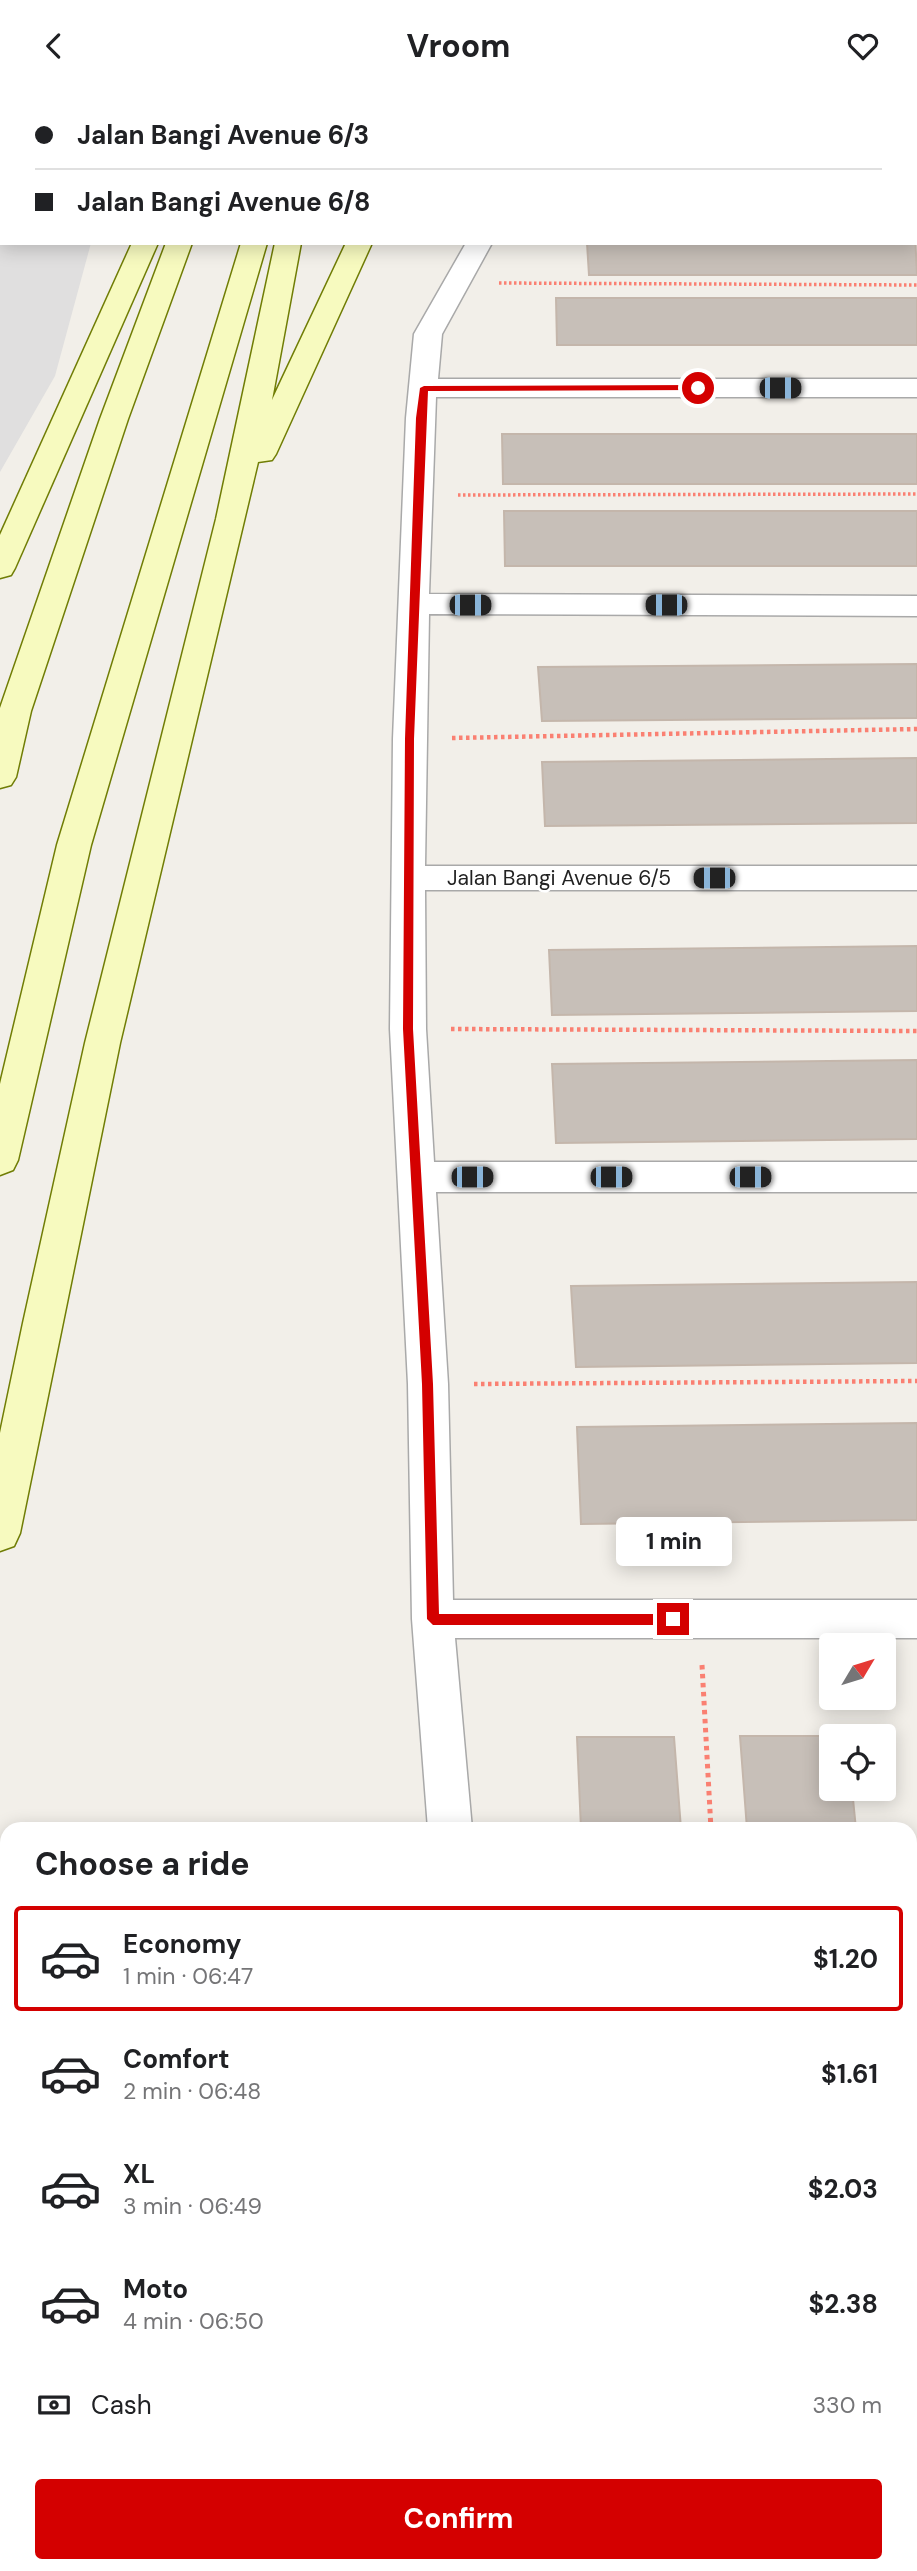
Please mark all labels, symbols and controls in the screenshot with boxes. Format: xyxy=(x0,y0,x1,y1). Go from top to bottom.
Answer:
text: Vroom xyxy=(407,25,510,67)
icon: back xyxy=(35,27,73,65)
icon: heart xyxy=(844,27,882,65)
text: Jalan Bangi Avenue 6/3 xyxy=(77,118,369,152)
text: Jalan Bangi Avenue 6/8 xyxy=(77,185,371,219)
route start xyxy=(682,372,714,404)
car xyxy=(760,378,802,399)
car xyxy=(450,595,492,616)
car xyxy=(646,595,688,616)
street label: Jalan Bangi Avenue 6/5 xyxy=(447,864,671,892)
car xyxy=(694,868,736,889)
car xyxy=(452,1167,494,1188)
car xyxy=(591,1167,633,1188)
car xyxy=(730,1167,772,1188)
callout: 1 min xyxy=(615,1517,731,1567)
text: 1 min xyxy=(646,1526,702,1556)
route end xyxy=(657,1603,689,1635)
north arrow xyxy=(819,1633,896,1710)
map controls xyxy=(819,1633,896,1801)
button: locate xyxy=(819,1724,896,1801)
text: Choose a ride xyxy=(35,1843,250,1885)
icon: car xyxy=(39,1927,102,1990)
text: Economy xyxy=(123,1927,241,1961)
text: $1.20 xyxy=(813,1942,878,1976)
text: 1 min · 06:47 xyxy=(123,1961,253,1991)
icon: car xyxy=(39,2042,102,2105)
text: Comfort xyxy=(123,2042,229,2076)
text: $1.61 xyxy=(821,2057,878,2091)
text: 2 min · 06:48 xyxy=(123,2076,261,2106)
icon: car xyxy=(39,2157,102,2220)
text: XL xyxy=(123,2157,155,2191)
text: $2.03 xyxy=(808,2172,878,2206)
text: 3 min · 06:49 xyxy=(123,2191,262,2221)
icon: car xyxy=(39,2272,102,2335)
text: Moto xyxy=(123,2272,188,2306)
text: $2.38 xyxy=(809,2287,878,2321)
text: 4 min · 06:50 xyxy=(123,2306,264,2336)
icon: cash xyxy=(35,2386,73,2424)
text: Cash xyxy=(91,2388,152,2422)
text: 330 m xyxy=(812,2390,882,2420)
button: Confirm xyxy=(35,2479,882,2559)

